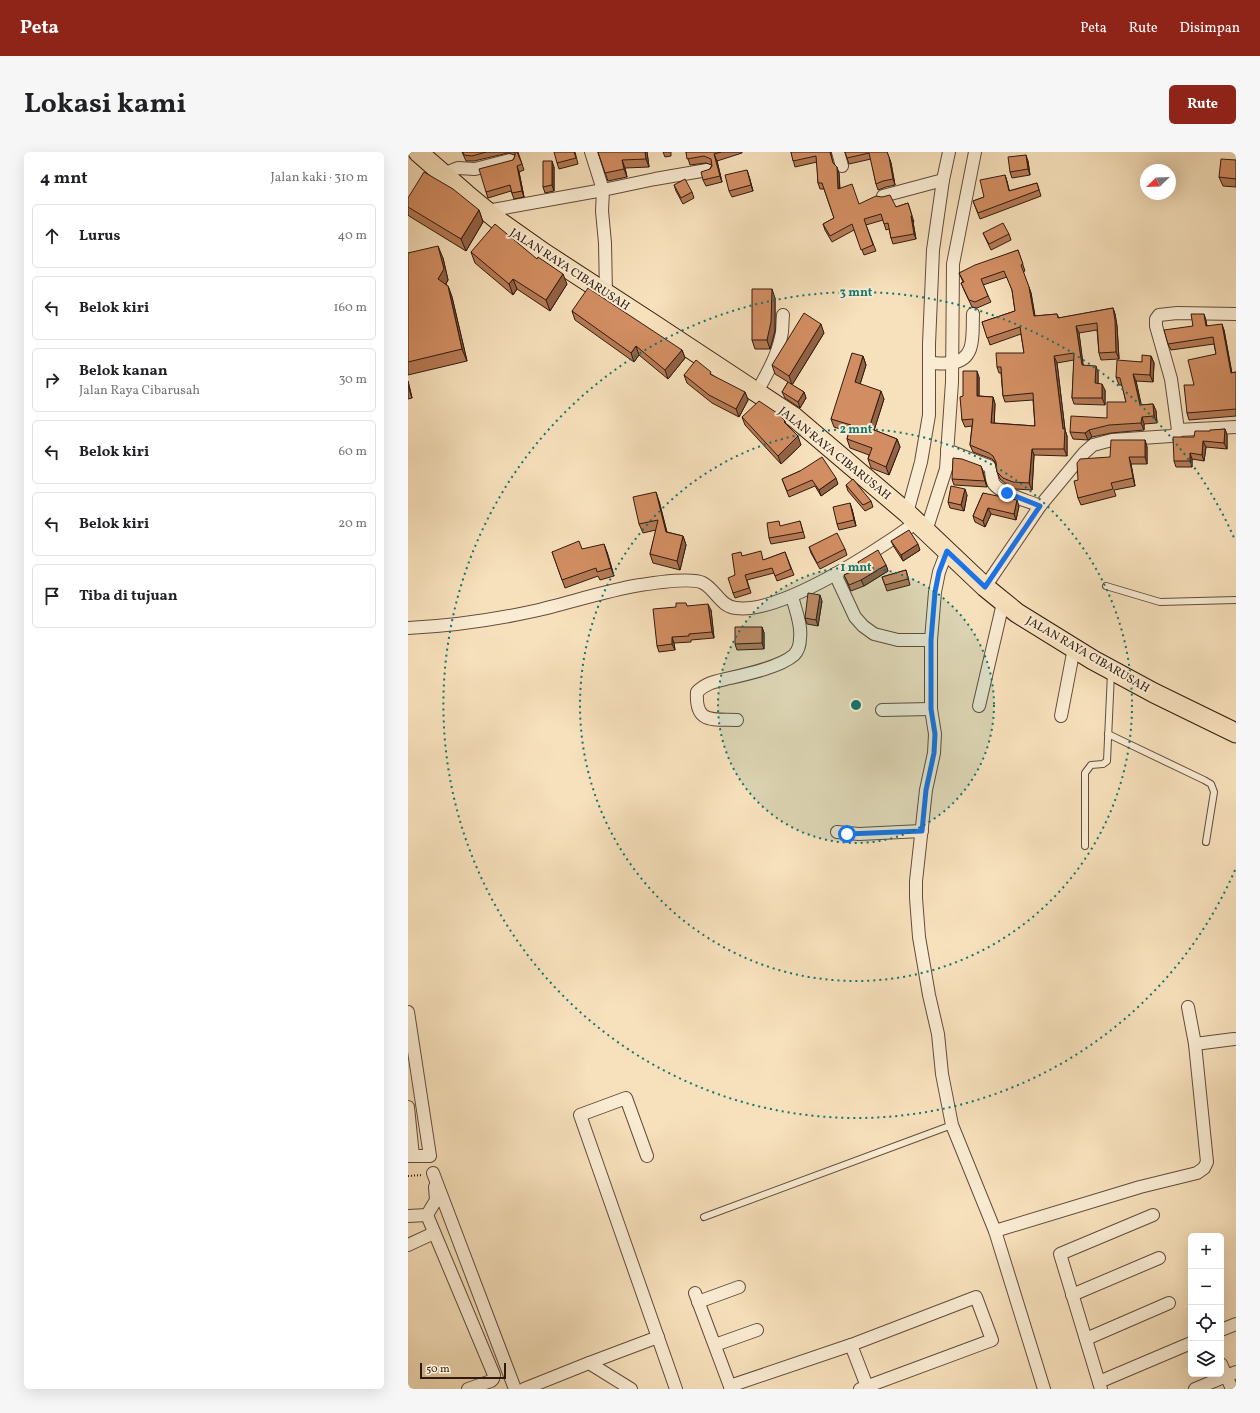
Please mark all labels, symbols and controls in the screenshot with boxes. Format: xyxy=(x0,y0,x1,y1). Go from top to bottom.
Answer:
text: Peta xyxy=(20,15,59,41)
text: Peta xyxy=(1080,19,1107,38)
text: Rute xyxy=(1129,19,1158,38)
text: Disimpan xyxy=(1180,19,1240,38)
text: Lokasi kami xyxy=(24,85,186,124)
button: Rute xyxy=(1169,85,1236,124)
north arrow xyxy=(1140,164,1176,200)
text: 4 mnt xyxy=(40,167,88,190)
text: Jalan kaki · 310 m xyxy=(271,169,368,187)
icon: ahead xyxy=(41,225,63,247)
street label: JALAN RAYA CIBARUSAH xyxy=(506,225,633,315)
text: Lurus xyxy=(79,226,120,247)
text: 40 m xyxy=(338,227,367,245)
text: 3 mnt xyxy=(840,285,873,301)
icon: left xyxy=(41,297,63,319)
text: Belok kiri xyxy=(79,298,149,319)
text: 160 m xyxy=(333,299,367,317)
text: Belok kanan xyxy=(79,361,168,382)
icon: right xyxy=(41,369,63,391)
text: 30 m xyxy=(339,371,367,389)
text: Jalan Raya Cibarusah xyxy=(79,382,200,400)
street label: JALAN RAYA CIBARUSAH xyxy=(775,403,894,504)
text: 2 mnt xyxy=(840,422,873,438)
icon: left xyxy=(41,441,63,463)
text: Belok kiri xyxy=(79,442,149,463)
text: 60 m xyxy=(339,443,367,461)
route end xyxy=(998,484,1016,502)
icon: left xyxy=(41,513,63,535)
text: Belok kiri xyxy=(79,514,149,535)
text: 20 m xyxy=(338,515,367,533)
text: 1 mnt xyxy=(840,560,872,576)
icon: arrive xyxy=(41,585,63,607)
text: Tiba di tujuan xyxy=(79,586,178,607)
street label: JALAN RAYA CIBARUSAH xyxy=(1023,613,1152,697)
centre of rings xyxy=(849,698,863,712)
route start xyxy=(838,825,856,843)
map controls xyxy=(1188,1233,1224,1377)
button: + xyxy=(1188,1233,1224,1269)
button: − xyxy=(1188,1269,1224,1305)
button: locate xyxy=(1188,1305,1224,1341)
button: layers xyxy=(1188,1341,1224,1377)
scale bar xyxy=(420,1361,506,1380)
text: 50 m xyxy=(426,1362,450,1377)

